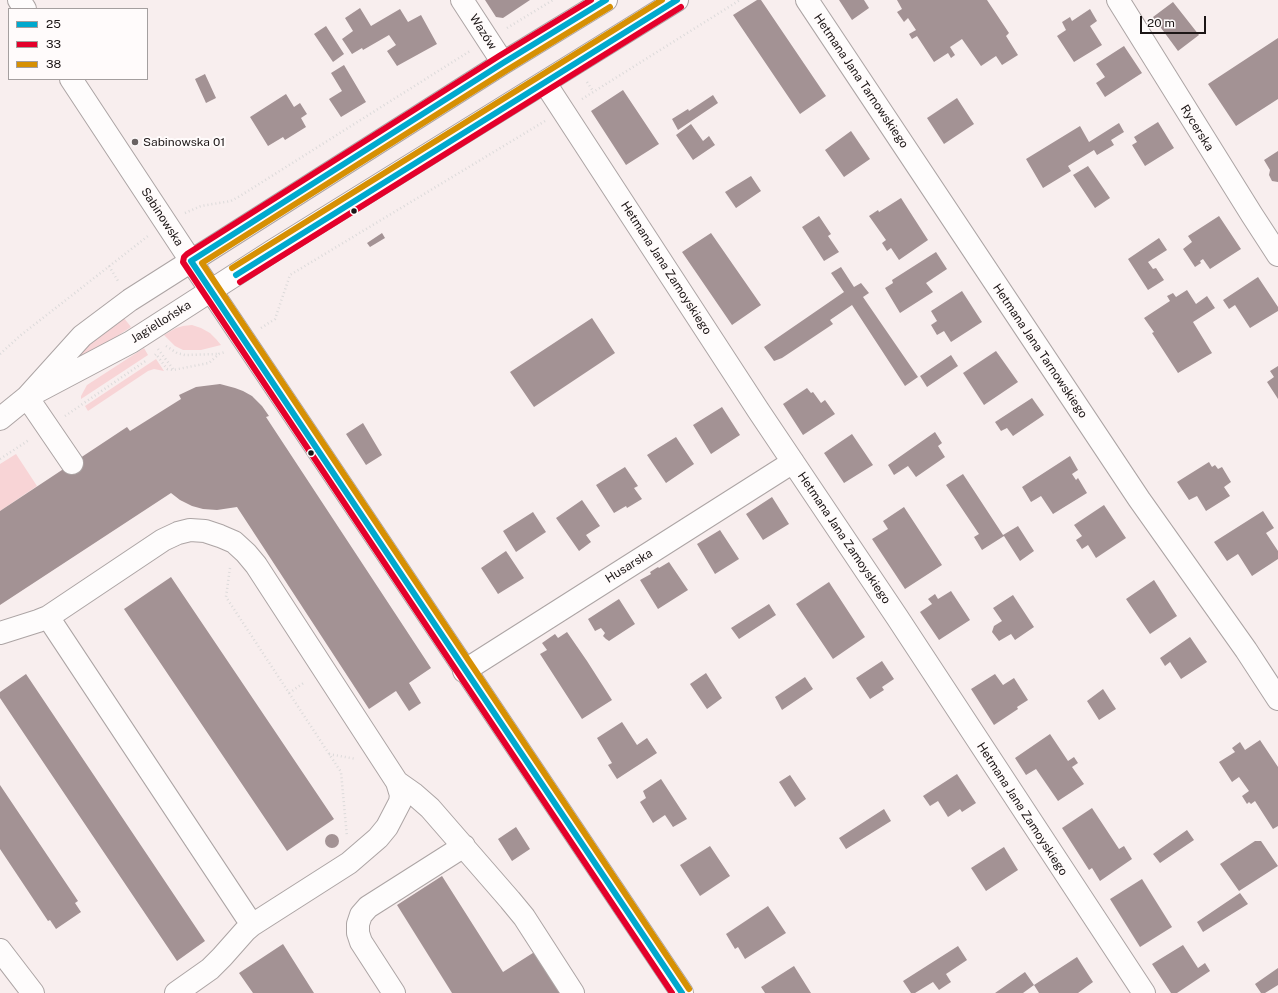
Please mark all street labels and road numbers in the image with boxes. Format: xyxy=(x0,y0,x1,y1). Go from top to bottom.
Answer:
street label: Hetmana Jana Tarnowskiego xyxy=(811,11,911,151)
street label: Wazów xyxy=(466,12,500,52)
street label: Rycerska xyxy=(1177,102,1217,154)
street label: Sabinowska xyxy=(138,185,186,249)
street label: Hetmana Jana Zamoyskiego xyxy=(618,199,714,337)
street label: Hetmana Jana Tarnowskiego xyxy=(990,281,1090,421)
street label: Jagiellońska xyxy=(128,298,194,346)
street label: Hetmana Jana Zamoyskiego xyxy=(794,469,894,607)
street label: Husarska xyxy=(603,546,655,586)
street label: Hetmana Jana Zamoyskiego xyxy=(974,740,1070,878)

